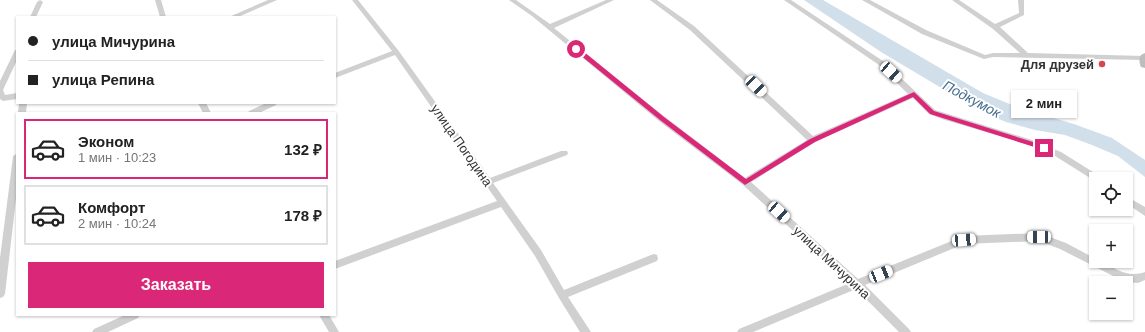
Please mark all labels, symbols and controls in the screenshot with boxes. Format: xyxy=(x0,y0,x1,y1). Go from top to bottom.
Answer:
text: улица Мичурина xyxy=(52,33,175,50)
route start xyxy=(567,40,585,58)
place label: Для друзей xyxy=(1021,57,1094,72)
marker: Для друзей xyxy=(1097,59,1107,69)
car xyxy=(878,60,904,84)
text: улица Репина xyxy=(52,71,154,88)
car xyxy=(743,73,769,99)
water label: Подкумок xyxy=(940,77,1005,122)
callout: 2 мин xyxy=(1011,90,1077,118)
text: 2 мин xyxy=(1026,96,1062,111)
street label: улица Погодина xyxy=(428,101,496,190)
icon: car xyxy=(30,131,66,167)
text: Эконом xyxy=(78,133,134,150)
route end xyxy=(1035,139,1053,157)
text: 132 ₽ xyxy=(284,141,322,158)
text: 1 мин · 10:23 xyxy=(78,150,156,165)
map controls xyxy=(1089,172,1133,320)
button: locate xyxy=(1089,172,1133,216)
icon: car xyxy=(30,197,66,233)
text: Комфорт xyxy=(78,199,145,216)
car xyxy=(766,200,792,224)
text: 178 ₽ xyxy=(284,207,322,224)
text: 2 мин · 10:24 xyxy=(78,216,156,231)
street label: улица Мичурина xyxy=(790,223,874,302)
button: + xyxy=(1089,224,1133,268)
car xyxy=(1027,231,1051,243)
car xyxy=(952,233,976,247)
button: Заказать xyxy=(28,262,324,308)
car xyxy=(868,264,894,284)
button: − xyxy=(1089,276,1133,320)

